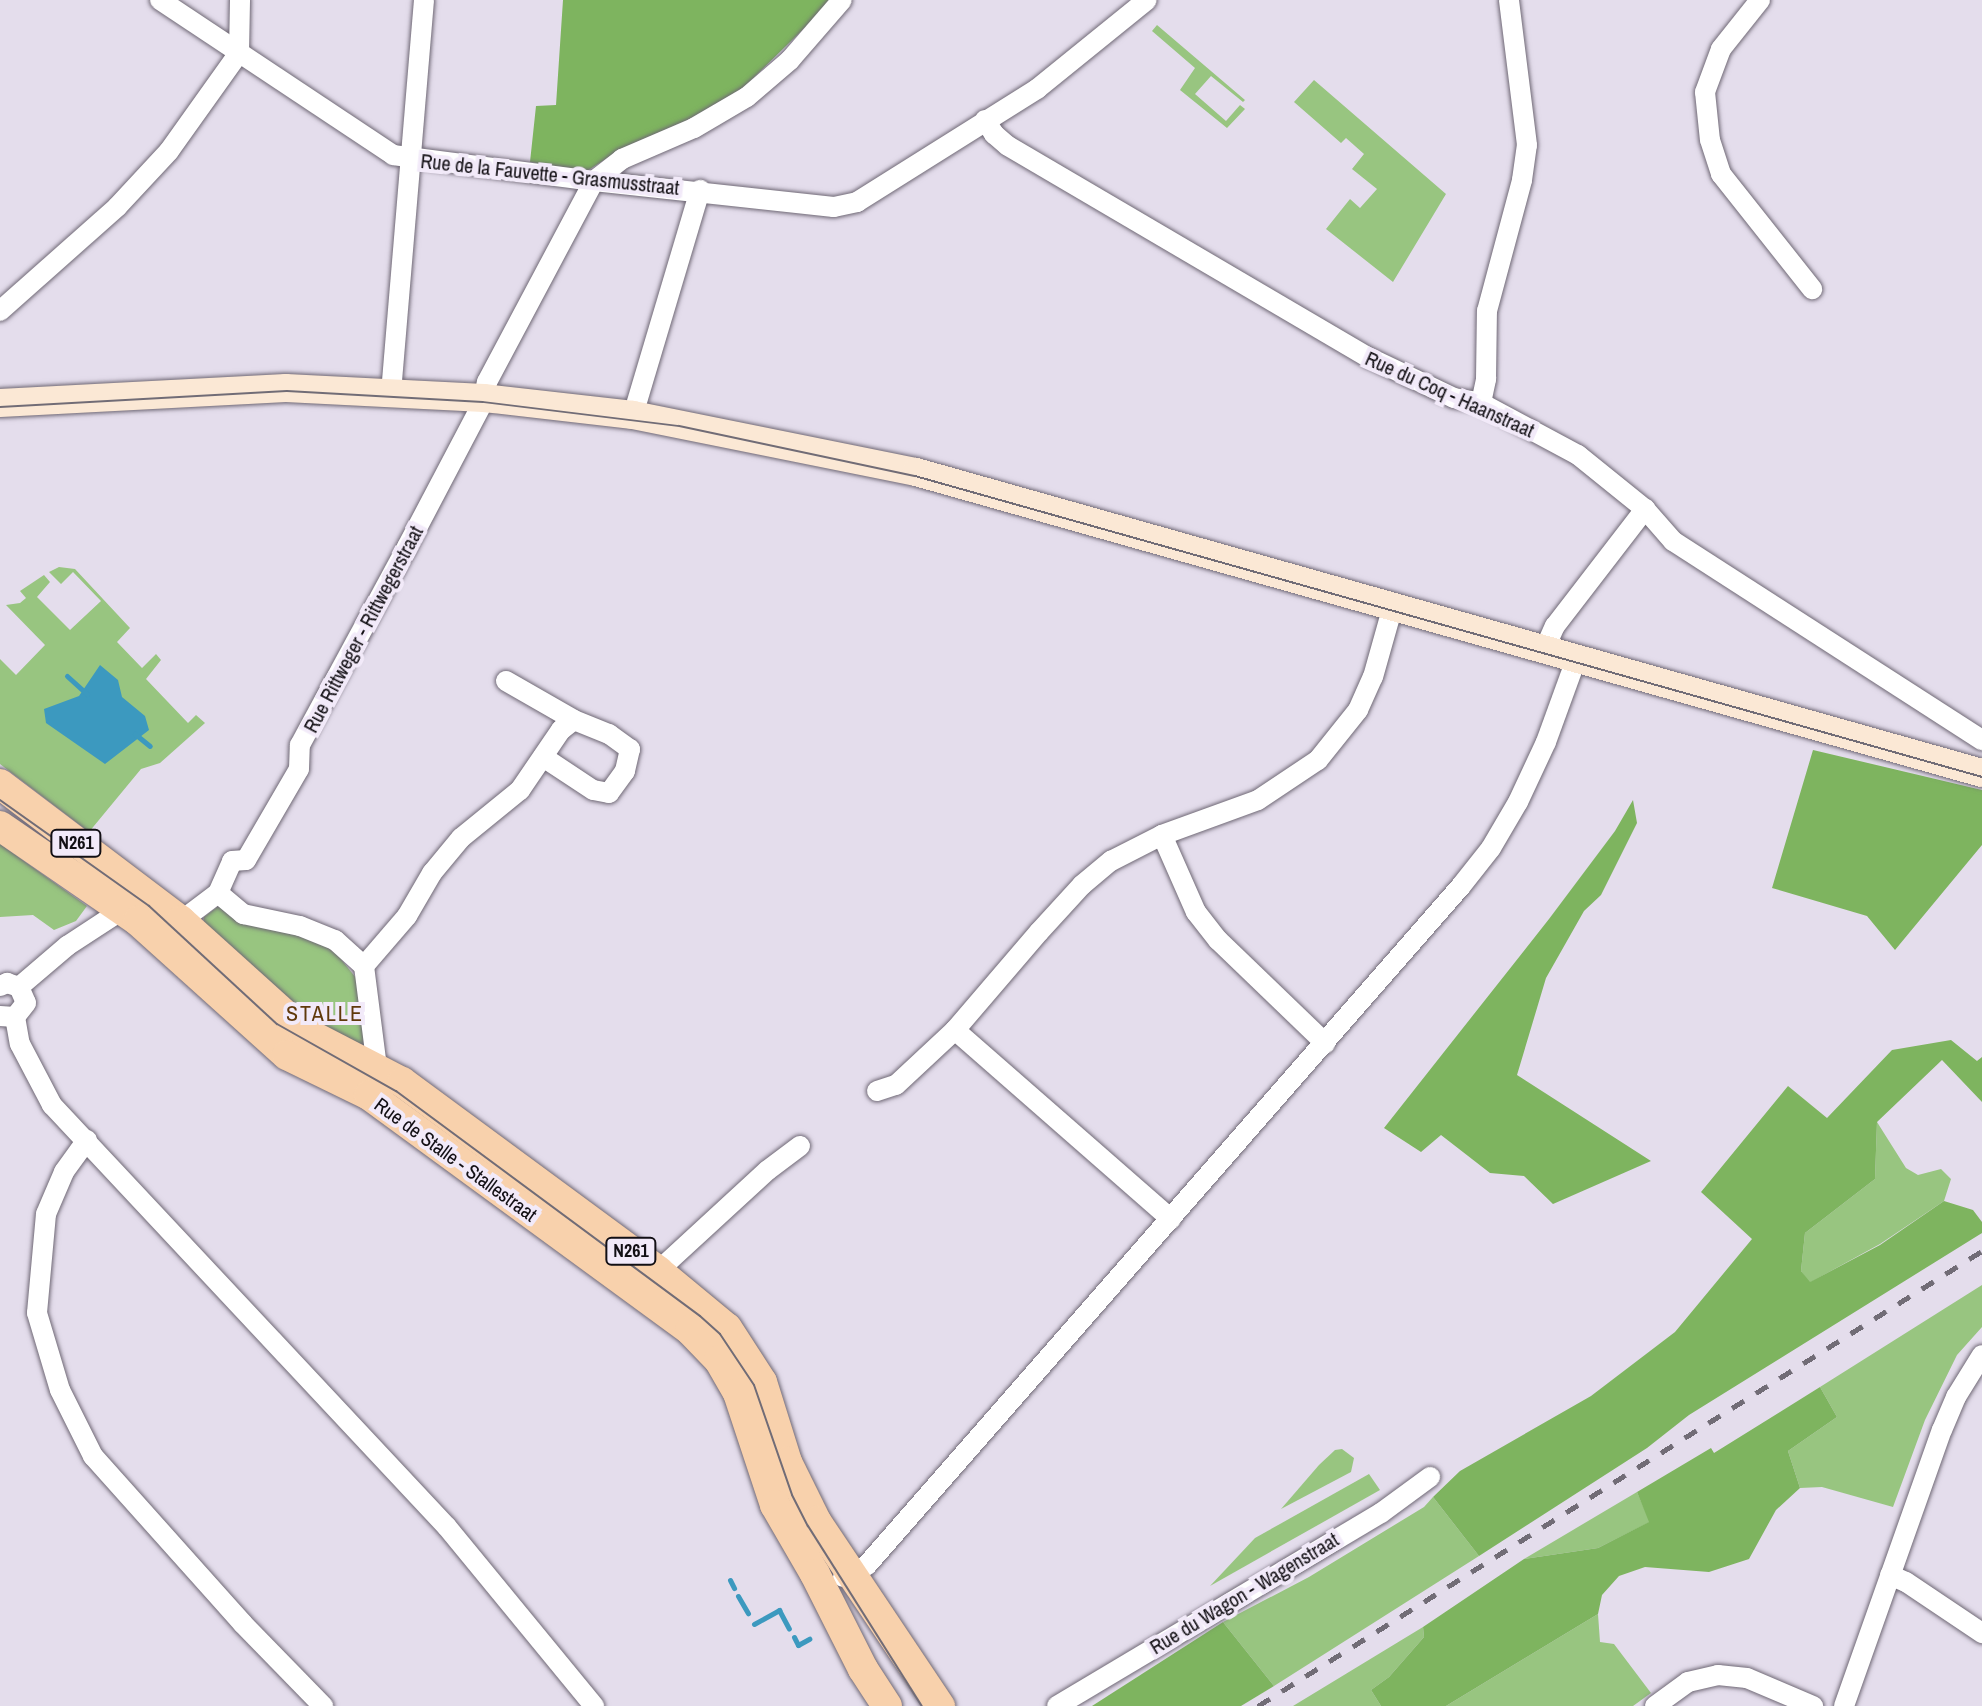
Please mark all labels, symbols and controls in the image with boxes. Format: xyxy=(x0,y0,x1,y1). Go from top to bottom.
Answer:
street label: Rue de la Fauvette - Grasmusstraat xyxy=(420,148,680,200)
street label: Rue du Coq - Haanstraat xyxy=(1362,346,1538,442)
street label: Rue Rittweger - Rittwegerstraat xyxy=(298,522,428,736)
road number: N261 xyxy=(50,829,102,857)
district label: STALLE xyxy=(286,1001,364,1027)
street label: Rue de Stalle - Stallestraat xyxy=(370,1092,542,1226)
road number: N261 xyxy=(605,1237,657,1265)
street label: Rue du Wagon - Wagenstraat xyxy=(1145,1527,1343,1659)

